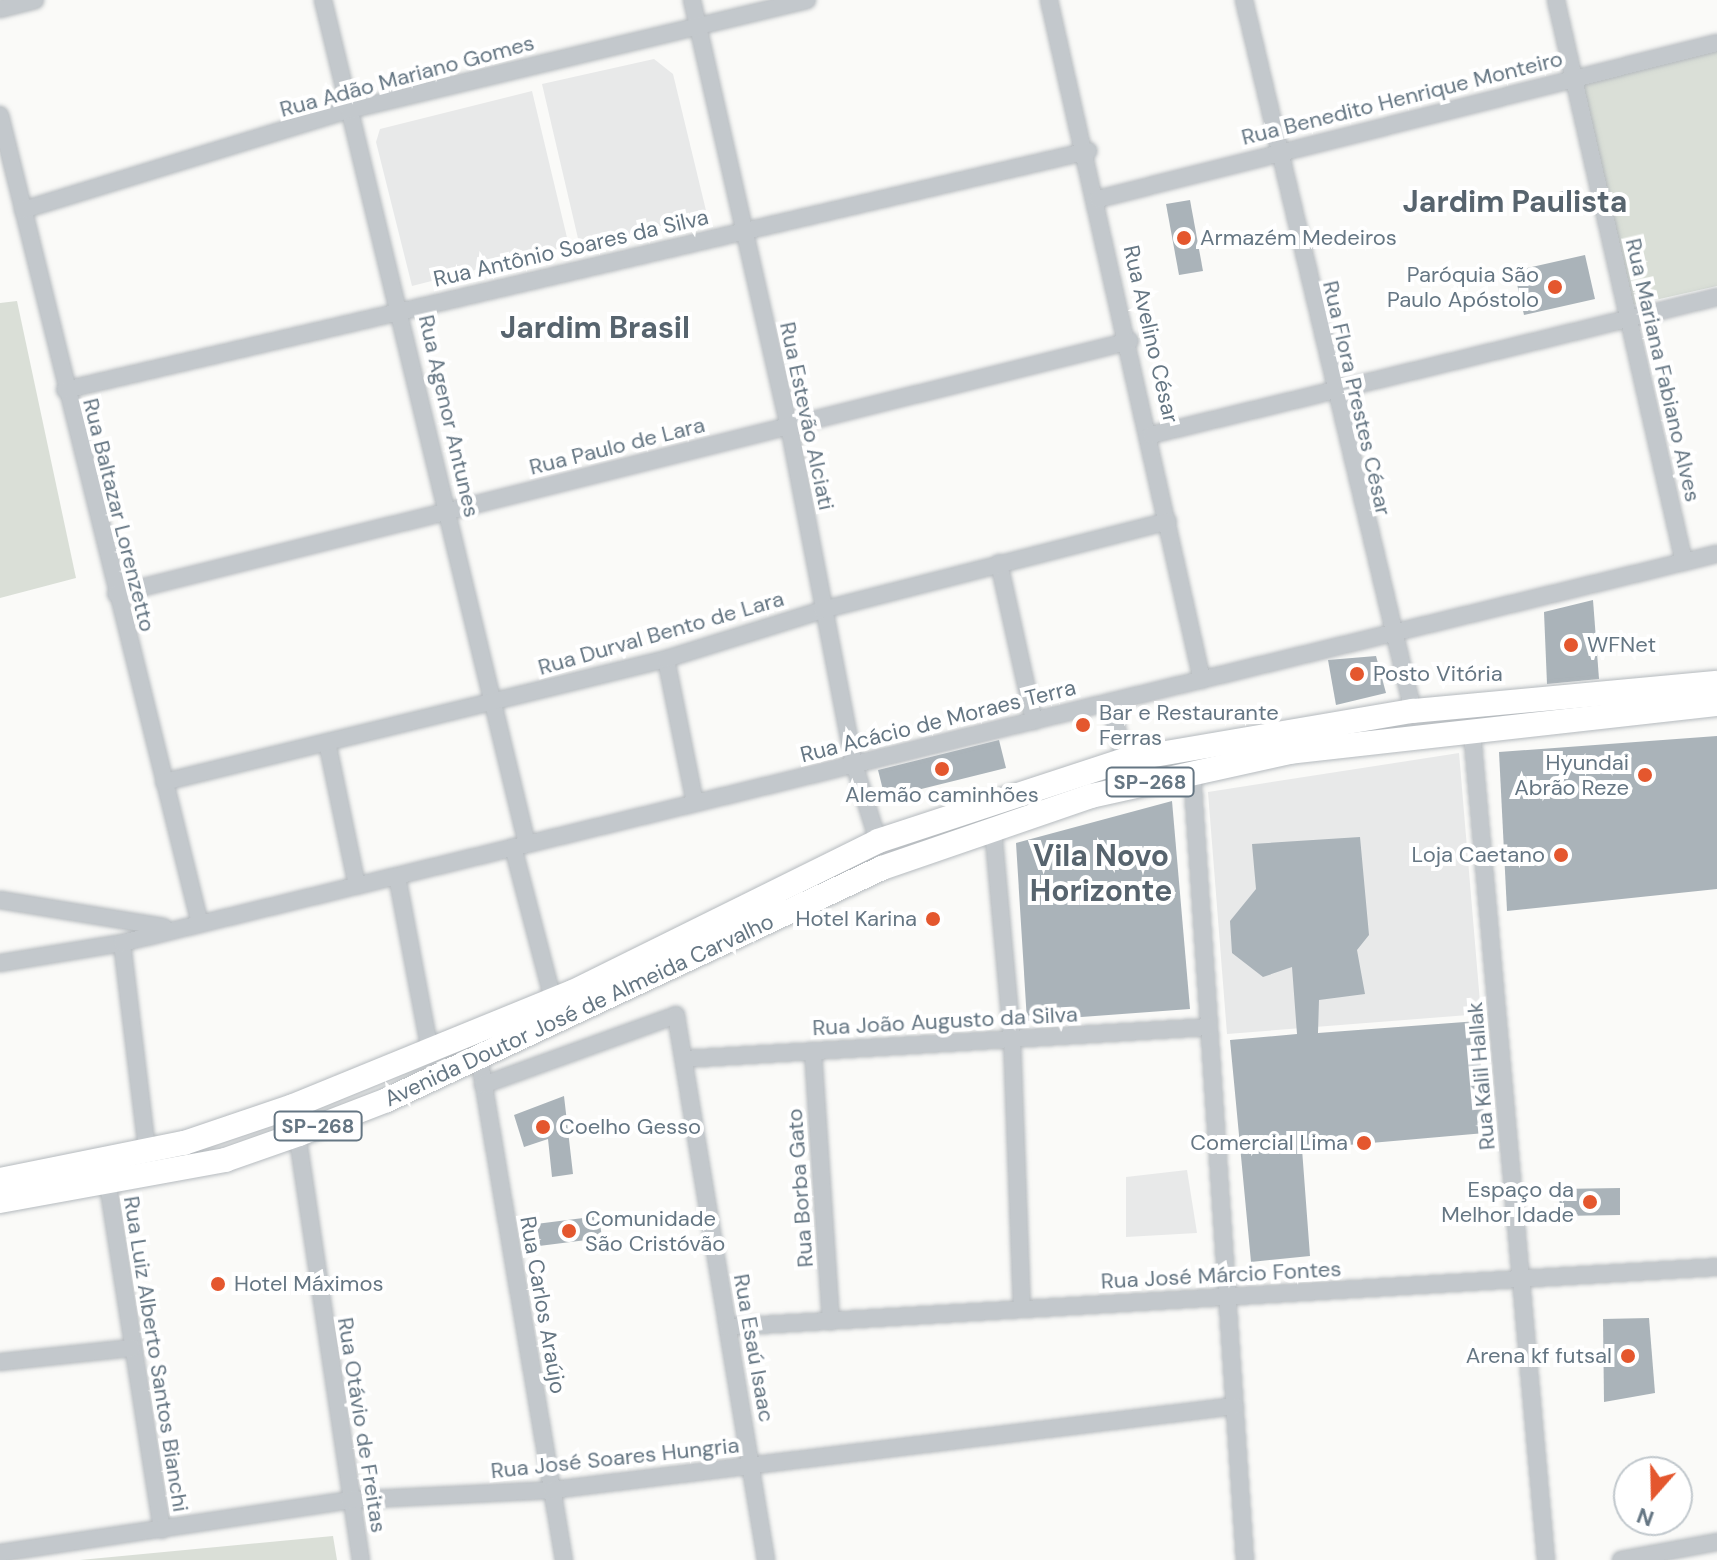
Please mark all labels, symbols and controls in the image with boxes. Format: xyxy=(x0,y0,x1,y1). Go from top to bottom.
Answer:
street label: Rua Adão Mariano Gomes xyxy=(277,29,537,123)
street label: Rua Benedito Henrique Monteiro xyxy=(1239,45,1565,151)
district label: Jardim Paulista xyxy=(1403,184,1627,220)
street label: Rua Antônio Soares da Silva xyxy=(431,203,711,293)
place label: Armazém Medeiros xyxy=(1200,225,1397,251)
marker: Armazém Medeiros xyxy=(1175,229,1193,247)
street label: Rua Mariana Fabiano Alves xyxy=(1620,236,1706,504)
street label: Rua Avelino César xyxy=(1118,243,1184,425)
place label: Paróquia São Paulo Apóstolo xyxy=(1387,261,1539,312)
street label: Rua Flora Prestes César xyxy=(1317,278,1397,518)
marker: Paróquia São Paulo Apóstolo xyxy=(1546,278,1564,296)
district label: Jardim Brasil xyxy=(500,310,690,346)
street label: Rua Agenor Antunes xyxy=(413,312,485,520)
street label: Rua Estevão Alciati xyxy=(774,319,840,513)
street label: Rua Baltazar Lorenzetto xyxy=(77,396,161,634)
street label: Rua Paulo de Lara xyxy=(527,411,707,481)
street label: Rua Durval Bento de Lara xyxy=(535,585,787,681)
place label: WFNet xyxy=(1587,632,1656,658)
marker: WFNet xyxy=(1562,636,1580,654)
place label: Posto Vitória xyxy=(1373,661,1503,687)
marker: Posto Vitória xyxy=(1348,665,1366,683)
street label: Rua Acácio de Moraes Terra xyxy=(797,674,1079,768)
place label: Bar e Restaurante Ferras xyxy=(1099,699,1279,750)
marker: Bar e Restaurante Ferras xyxy=(1074,716,1092,734)
place label: Hyundai Abrão Reze xyxy=(1514,749,1629,800)
marker: Alemão caminhões xyxy=(933,760,951,778)
road number: SP-268 xyxy=(1104,766,1196,798)
marker: Hyundai Abrão Reze xyxy=(1636,766,1654,784)
place label: Alemão caminhões xyxy=(845,782,1039,808)
district label: Vila Novo Horizonte xyxy=(1030,838,1172,908)
place label: Loja Caetano xyxy=(1412,842,1545,868)
marker: Loja Caetano xyxy=(1552,846,1570,864)
place label: Hotel Karina xyxy=(795,906,917,932)
street label: Avenida Doutor José de Almeida Carvalho xyxy=(380,908,778,1112)
marker: Hotel Karina xyxy=(924,910,942,928)
street label: Rua João Augusto da Silva xyxy=(812,1001,1078,1041)
street label: Rua Kalil Hallak xyxy=(1461,1001,1501,1151)
street label: Rua Borba Gato xyxy=(781,1108,819,1268)
road number: SP-268 xyxy=(272,1110,364,1142)
place label: Coelho Gesso xyxy=(559,1114,701,1140)
marker: Coelho Gesso xyxy=(534,1118,552,1136)
place label: Comercial Lima xyxy=(1190,1130,1348,1156)
marker: Comercial Lima xyxy=(1355,1134,1373,1152)
place label: Espaço da Melhor Idade xyxy=(1441,1176,1574,1228)
marker: Espaço da Melhor Idade xyxy=(1581,1193,1599,1211)
street label: Rua Luiz Alberto Santos Bianchi xyxy=(118,1194,194,1514)
place label: Comunidade São Cristóvão xyxy=(585,1205,725,1256)
street label: Rua Carlos Araújo xyxy=(514,1214,572,1396)
marker: Comunidade São Cristóvão xyxy=(560,1222,578,1240)
street label: Rua José Márcio Fontes xyxy=(1100,1256,1342,1294)
place label: Hotel Máximos xyxy=(234,1271,384,1297)
street label: Rua Esaú Isaac xyxy=(728,1272,780,1424)
marker: Hotel Máximos xyxy=(209,1275,227,1293)
street label: Rua Otávio de Freitas xyxy=(332,1316,392,1534)
place label: Arena kf futsal xyxy=(1466,1343,1612,1369)
marker: Arena kf futsal xyxy=(1619,1347,1637,1365)
street label: Rua José Soares Hungria xyxy=(489,1432,741,1484)
north arrow xyxy=(1613,1456,1693,1536)
text: N xyxy=(1633,1501,1658,1534)

